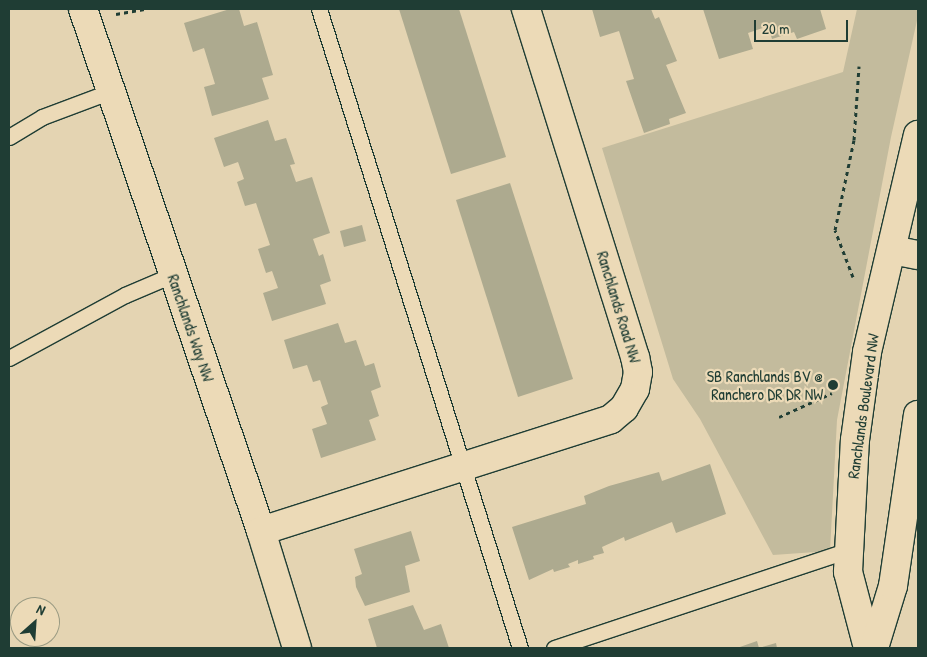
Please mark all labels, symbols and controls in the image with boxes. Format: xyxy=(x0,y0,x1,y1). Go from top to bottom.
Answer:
scale bar xyxy=(757,10,851,42)
text: 20 m xyxy=(762,18,789,39)
street label: Ranchlands Road NW xyxy=(593,249,645,365)
street label: Ranchlands Way NW xyxy=(164,272,218,384)
street label: Ranchlands Boulevard NW xyxy=(843,332,883,480)
place label: SB Ranchlands BV @ Ranchero DR DR NW xyxy=(707,366,823,404)
marker: SB Ranchlands BV @ Ranchero DR DR NW xyxy=(827,379,839,391)
north arrow xyxy=(10,597,60,647)
text: N xyxy=(34,599,49,619)

